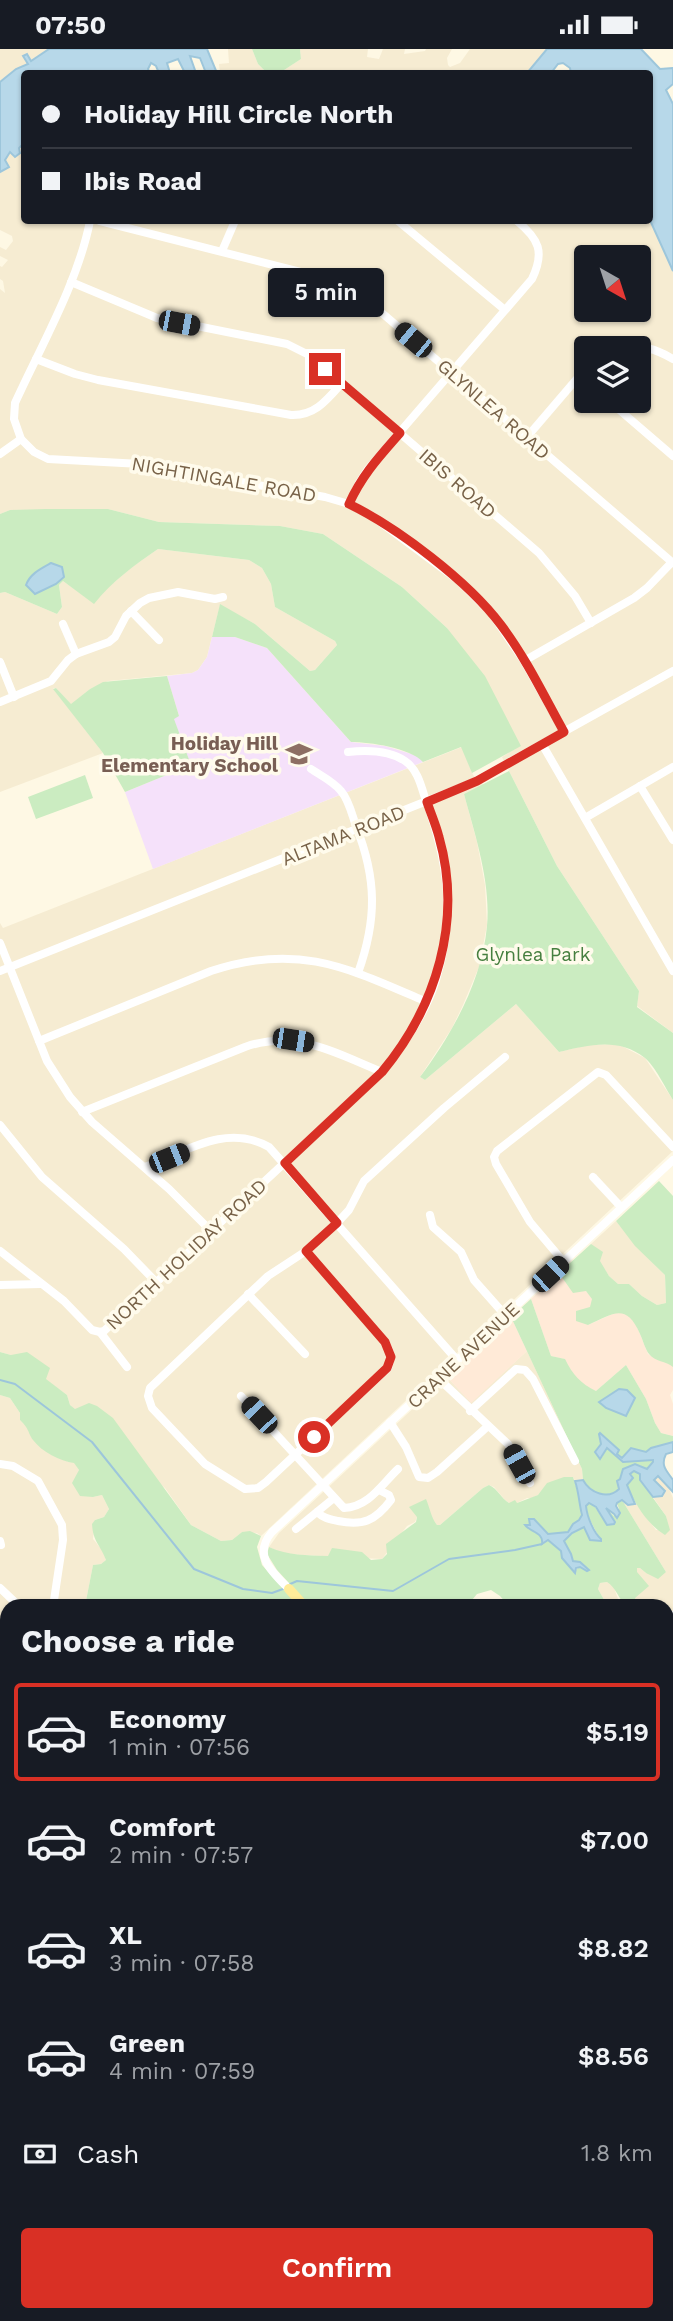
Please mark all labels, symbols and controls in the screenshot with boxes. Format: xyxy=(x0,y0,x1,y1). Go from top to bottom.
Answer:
text: 07:50 xyxy=(35,10,106,40)
text: Holiday Hill Circle North xyxy=(84,99,393,129)
text: Ibis Road xyxy=(84,166,202,196)
north arrow xyxy=(574,245,651,322)
map controls xyxy=(574,245,651,413)
callout: 5 min xyxy=(267,267,383,317)
text: 5 min xyxy=(295,279,357,306)
car xyxy=(157,309,202,337)
car xyxy=(391,318,436,362)
button: layers xyxy=(574,336,651,413)
route end xyxy=(309,353,341,385)
street label: GLYNLEA ROAD xyxy=(433,354,555,465)
street label: IBIS ROAD xyxy=(414,444,501,523)
street label: NIGHTINGALE ROAD xyxy=(130,452,318,507)
place label: Holiday Hill Elementary School xyxy=(101,732,279,777)
school or university icon: Holiday Hill Elementary School xyxy=(284,739,314,769)
street label: ALTAMA ROAD xyxy=(278,800,408,871)
park label: Glynlea Park xyxy=(475,943,591,966)
car xyxy=(271,1026,316,1054)
car xyxy=(146,1140,193,1176)
street label: NORTH HOLIDAY ROAD xyxy=(101,1174,271,1335)
car xyxy=(528,1252,573,1296)
street label: CRANE AVENUE xyxy=(402,1297,524,1413)
car xyxy=(237,1392,282,1438)
route start xyxy=(298,1421,330,1453)
car xyxy=(500,1441,539,1487)
text: Choose a ride xyxy=(21,1622,235,1660)
icon: car xyxy=(25,1701,88,1764)
text: Economy xyxy=(109,1704,226,1734)
text: $5.19 xyxy=(586,1717,649,1747)
text: 1 min · 07:56 xyxy=(109,1734,250,1761)
icon: car xyxy=(25,1809,88,1872)
text: Comfort xyxy=(109,1812,215,1842)
text: $7.00 xyxy=(580,1825,649,1855)
text: 2 min · 07:57 xyxy=(109,1842,253,1869)
icon: car xyxy=(25,1917,88,1980)
text: XL xyxy=(109,1920,142,1950)
text: $8.82 xyxy=(577,1933,649,1963)
text: 3 min · 07:58 xyxy=(109,1950,255,1977)
icon: car xyxy=(25,2025,88,2088)
text: Green xyxy=(109,2028,185,2058)
text: $8.56 xyxy=(578,2041,649,2071)
text: 4 min · 07:59 xyxy=(109,2058,255,2085)
icon: cash xyxy=(21,2135,59,2173)
text: Cash xyxy=(77,2139,139,2169)
text: 1.8 km xyxy=(581,2140,653,2167)
button: Confirm xyxy=(21,2228,653,2308)

